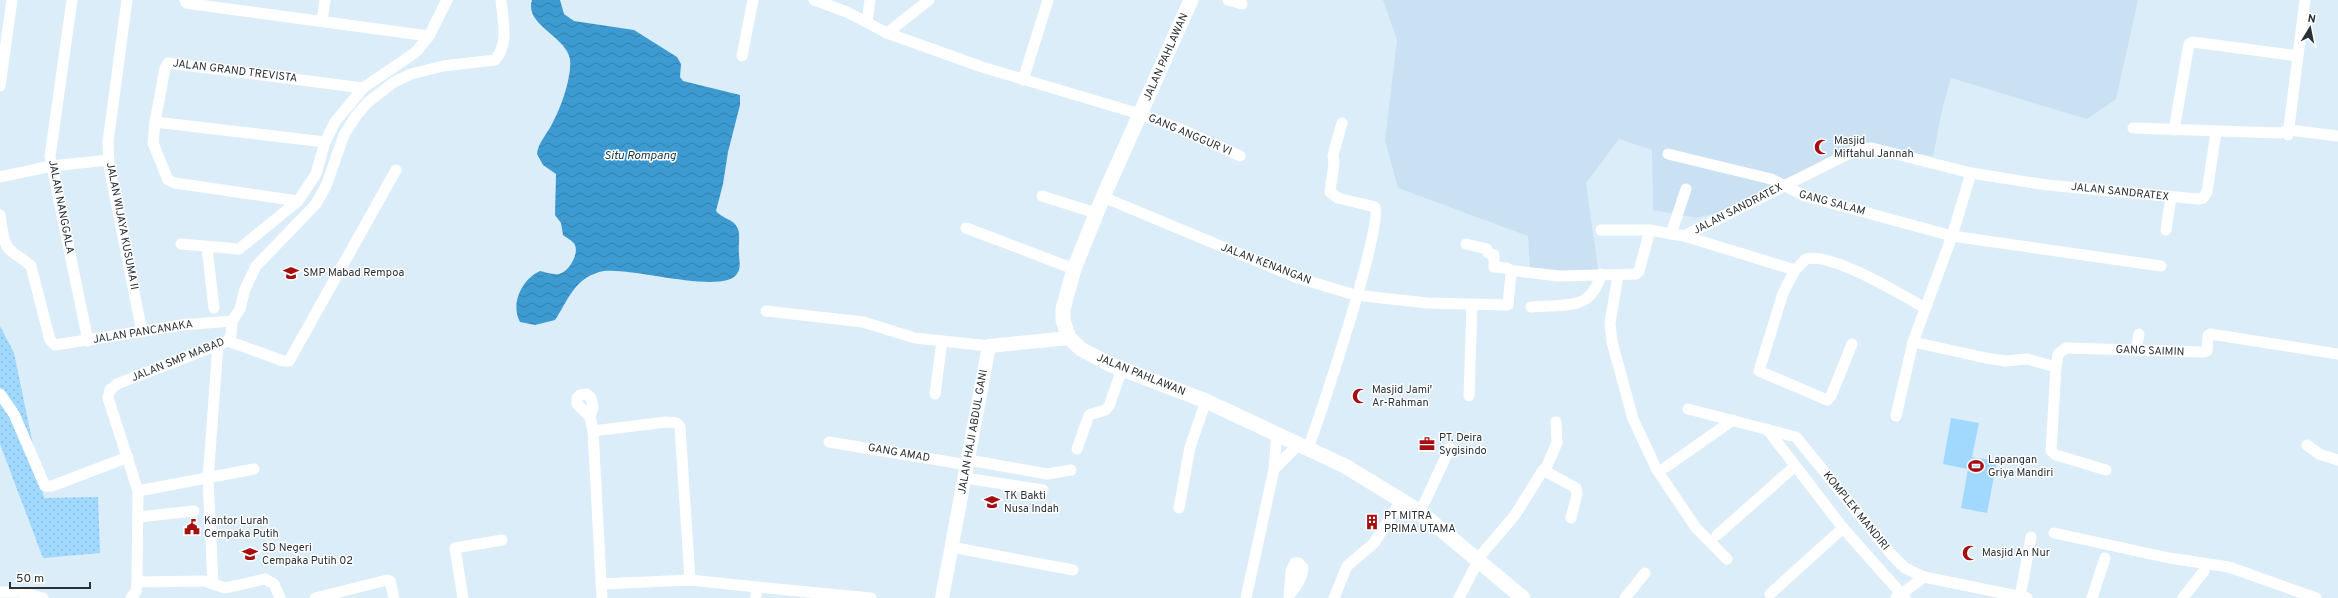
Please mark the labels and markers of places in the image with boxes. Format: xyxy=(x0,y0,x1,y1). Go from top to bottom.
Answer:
place label: Masjid Miftahul Jannah xyxy=(1834,134,1914,161)
mosque icon: Masjid Miftahul Jannah xyxy=(1813,138,1831,156)
school or university icon: SMP Mabad Rempoa xyxy=(282,264,300,282)
place label: SMP Mabad Rempoa xyxy=(303,266,404,280)
place label: Masjid Jami' Ar-Rahman xyxy=(1372,383,1432,410)
mosque icon: Masjid Jami' Ar-Rahman xyxy=(1351,387,1369,405)
place label: PT. Deira Sygisindo xyxy=(1439,431,1487,458)
office icon: PT. Deira Sygisindo xyxy=(1418,435,1436,453)
place label: Lapangan Griya Mandiri xyxy=(1988,453,2053,480)
sports icon: Lapangan Griya Mandiri xyxy=(1967,457,1985,475)
place label: TK Bakti Nusa Indah xyxy=(1004,489,1059,516)
school or university icon: TK Bakti Nusa Indah xyxy=(983,493,1001,511)
place label: PT MITRA PRIMA UTAMA xyxy=(1384,509,1456,536)
building icon: PT MITRA PRIMA UTAMA xyxy=(1363,513,1381,531)
place label: Kantor Lurah Cempaka Putih xyxy=(204,514,279,541)
public building icon: Kantor Lurah Cempaka Putih xyxy=(183,518,201,536)
place label: SD Negeri Cempaka Putih 02 xyxy=(262,541,353,568)
mosque icon: Masjid An Nur xyxy=(1961,544,1979,562)
school or university icon: SD Negeri Cempaka Putih 02 xyxy=(241,545,259,563)
place label: Masjid An Nur xyxy=(1982,546,2051,560)

